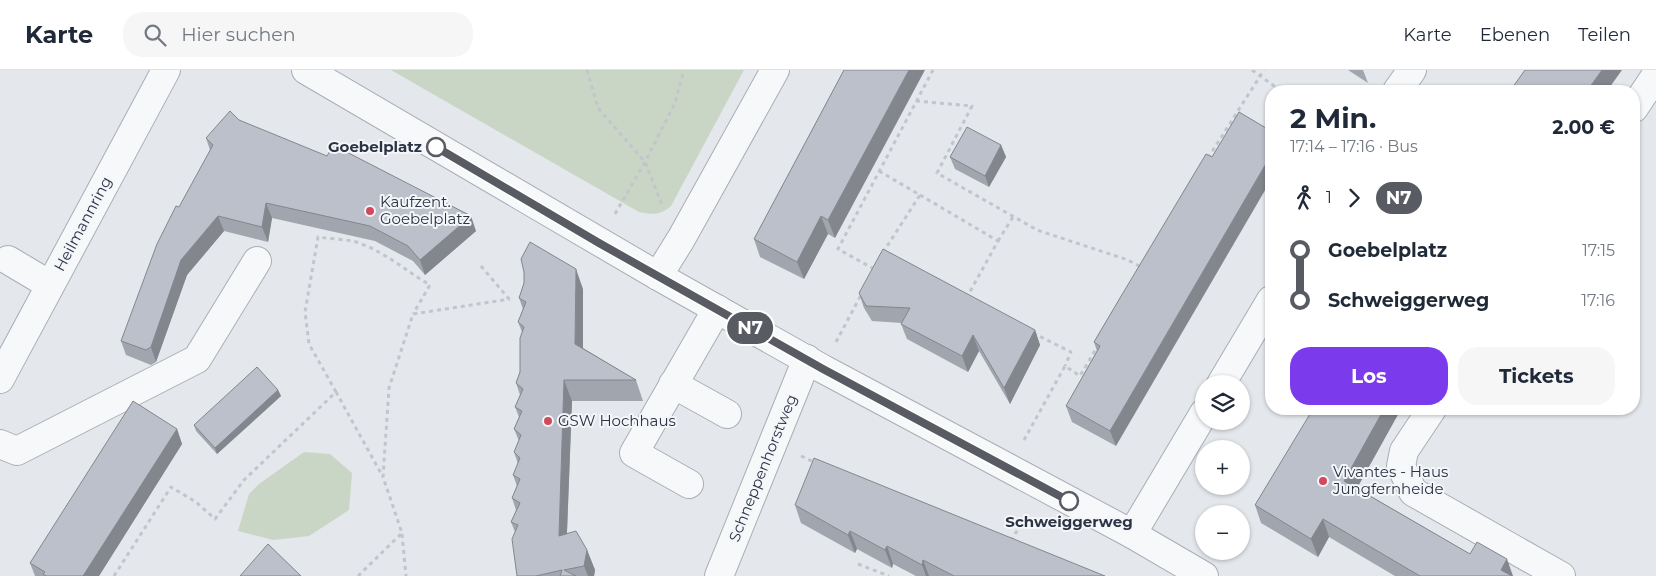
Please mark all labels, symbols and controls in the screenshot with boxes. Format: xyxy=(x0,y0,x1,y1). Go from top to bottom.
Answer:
search box xyxy=(123,12,473,57)
text: Karte xyxy=(25,20,93,49)
icon: search xyxy=(141,21,169,49)
text: Hier suchen xyxy=(181,23,296,46)
text: Karte xyxy=(1403,24,1452,46)
text: Ebenen xyxy=(1480,24,1550,46)
text: Teilen xyxy=(1578,24,1631,46)
text: 2 Min. xyxy=(1290,101,1376,135)
text: 2.00 € xyxy=(1552,116,1615,139)
place label: Goebelplatz xyxy=(328,137,422,156)
marker: Goebelplatz xyxy=(426,137,446,157)
text: 17:14 – 17:16 · Bus xyxy=(1290,137,1418,156)
street label: Heilmannring xyxy=(50,173,116,274)
icon: walk xyxy=(1290,184,1318,212)
icon: forward xyxy=(1340,184,1368,212)
text: N7 xyxy=(1386,187,1412,209)
text: 1 xyxy=(1326,188,1332,207)
place label: Kaufzent. Goebelplatz xyxy=(380,192,470,228)
marker: Kaufzent. Goebelplatz xyxy=(364,205,376,217)
text: Goebelplatz xyxy=(1328,239,1447,262)
text: 17:15 xyxy=(1582,241,1615,260)
text: Schweiggerweg xyxy=(1328,289,1489,312)
text: 17:16 xyxy=(1581,291,1615,310)
line badge: N7 xyxy=(728,312,772,344)
text: N7 xyxy=(737,317,763,339)
button: Los xyxy=(1290,347,1448,405)
button: Tickets xyxy=(1458,347,1615,405)
map controls xyxy=(1195,375,1250,560)
button: layers xyxy=(1195,375,1250,430)
street label: Schneppenhorstweg xyxy=(724,391,801,544)
place label: GSW Hochhaus xyxy=(558,411,676,430)
marker: GSW Hochhaus xyxy=(542,415,554,427)
button: + xyxy=(1195,440,1250,495)
place label: Vivantes - Haus Jungfernheide xyxy=(1332,462,1448,498)
marker: Vivantes - Haus Jungfernheide xyxy=(1317,475,1329,487)
marker: Schweiggerweg xyxy=(1059,491,1079,511)
button: − xyxy=(1195,505,1250,560)
place label: Schweiggerweg xyxy=(1005,512,1133,531)

